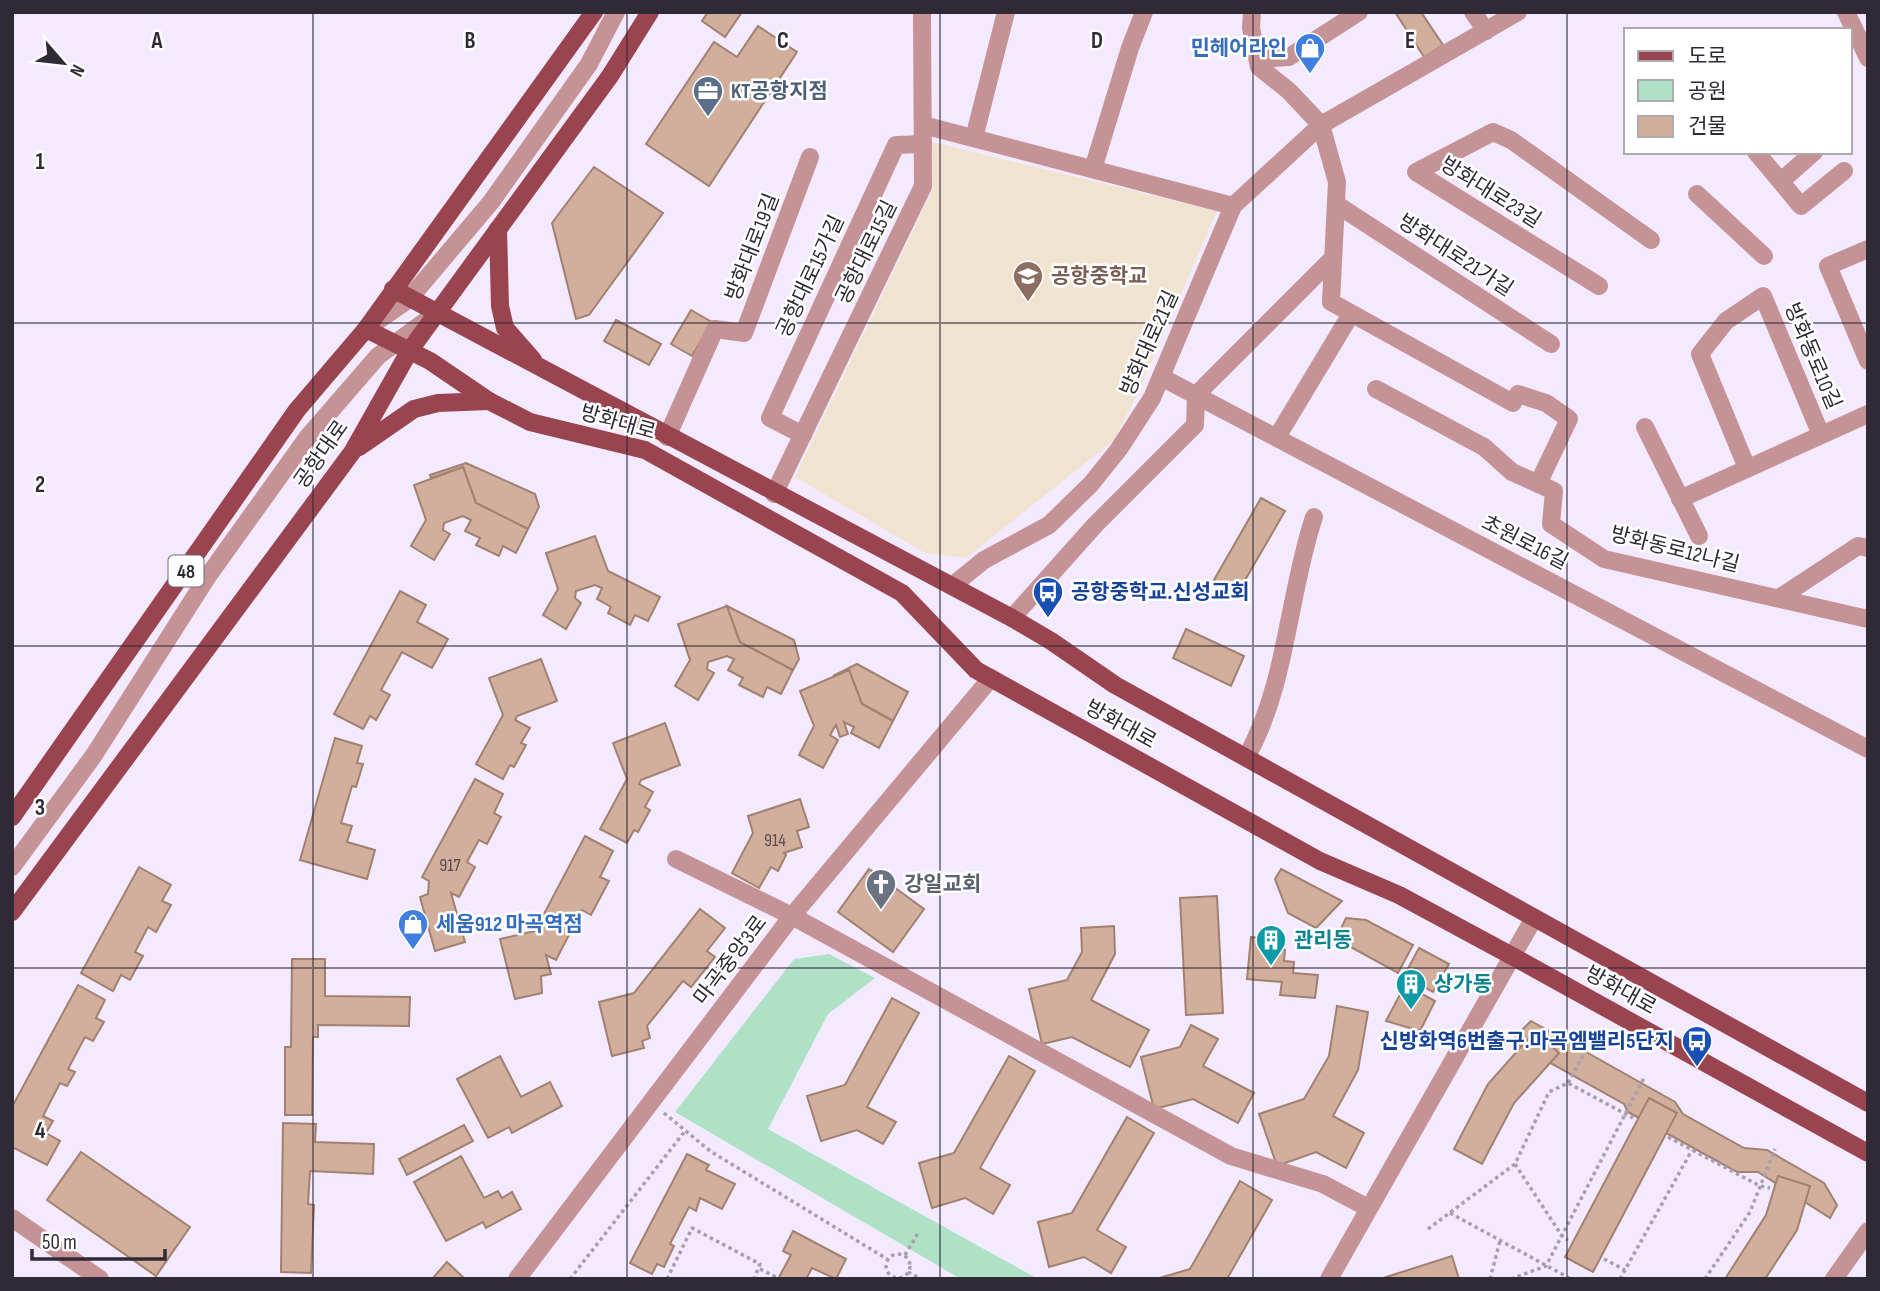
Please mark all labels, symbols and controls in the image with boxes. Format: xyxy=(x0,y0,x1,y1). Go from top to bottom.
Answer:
text: A xyxy=(151,27,164,55)
text: B xyxy=(465,27,476,55)
text: C xyxy=(777,27,789,55)
text: D xyxy=(1091,27,1103,55)
text: E xyxy=(1405,27,1415,55)
north arrow xyxy=(28,28,98,98)
legend xyxy=(1624,28,1852,154)
shop icon: 민헤어라인 xyxy=(1293,31,1327,75)
place label: 민헤어라인 xyxy=(1190,36,1287,61)
text: 도로 xyxy=(1688,44,1727,69)
text: N xyxy=(64,60,89,80)
office icon: KT공항지점 xyxy=(691,74,725,118)
place label: KT공항지점 xyxy=(731,79,828,104)
text: 공원 xyxy=(1688,79,1727,104)
text: 건물 xyxy=(1688,114,1727,139)
text: 1 xyxy=(35,148,45,176)
street label: 방화대로23길 xyxy=(1436,152,1546,233)
street label: 방화대로19길 xyxy=(721,190,784,305)
street label: 공항대로15길 xyxy=(831,196,902,308)
street label: 방화대로21가길 xyxy=(1394,209,1518,302)
street label: 공항대로15가길 xyxy=(771,211,850,341)
school or university icon: 공항중학교 xyxy=(1011,259,1045,303)
place label: 공항중학교 xyxy=(1051,264,1148,289)
street label: 방화대로21길 xyxy=(1115,287,1184,400)
street label: 방화동로10길 xyxy=(1779,299,1846,413)
street label: 방화대로 xyxy=(577,400,658,445)
street label: 공항대로 xyxy=(289,415,354,493)
text: 2 xyxy=(35,471,45,499)
street label: 초원로16길 xyxy=(1477,510,1572,575)
street label: 방화동로12나길 xyxy=(1608,521,1742,578)
road number: 48 xyxy=(168,556,204,586)
bus stop icon: 공항중학교.신성교회 xyxy=(1031,575,1065,619)
place label: 공항중학교.신성교회 xyxy=(1071,580,1250,605)
street label: 방화대로 xyxy=(1081,695,1161,754)
text: 3 xyxy=(35,794,45,822)
house number: 914 xyxy=(764,830,786,851)
house number: 917 xyxy=(439,855,462,876)
church icon: 강일교회 xyxy=(864,867,898,911)
place label: 강일교회 xyxy=(904,872,981,897)
shop icon: 세움912 마곡역점 xyxy=(396,907,430,951)
street label: 마곡중앙3로 xyxy=(689,911,772,1010)
place label: 세움912 마곡역점 xyxy=(436,912,583,937)
building icon: 관리동 xyxy=(1254,923,1288,967)
place label: 관리동 xyxy=(1294,928,1352,953)
street label: 방화대로 xyxy=(1581,961,1661,1020)
building icon: 상가동 xyxy=(1394,967,1428,1011)
place label: 상가동 xyxy=(1434,972,1492,997)
bus stop icon: 신방화역6번출구.마곡엠밸리5단지 xyxy=(1680,1024,1714,1068)
place label: 신방화역6번출구.마곡엠밸리5단지 xyxy=(1380,1029,1674,1054)
text: 4 xyxy=(35,1117,46,1145)
scale bar xyxy=(32,1218,164,1262)
text: 50 m xyxy=(42,1230,77,1255)

